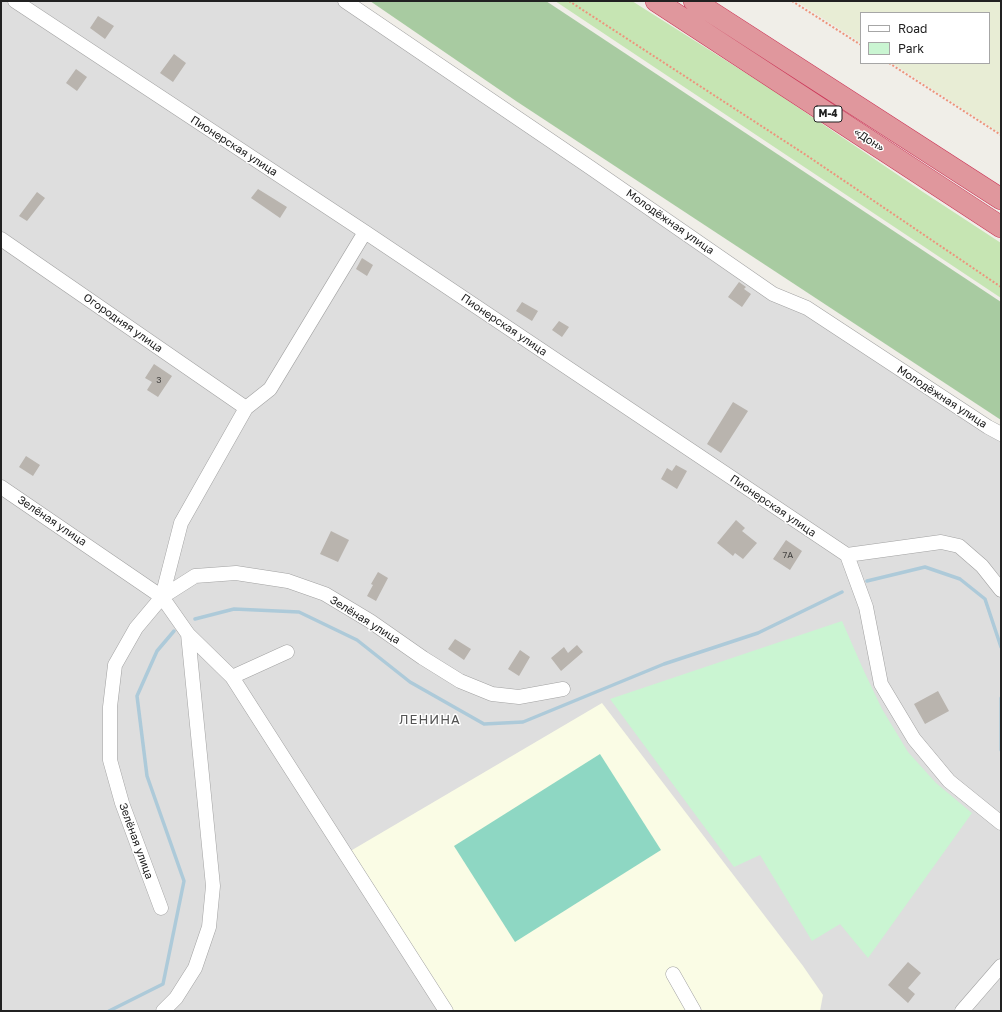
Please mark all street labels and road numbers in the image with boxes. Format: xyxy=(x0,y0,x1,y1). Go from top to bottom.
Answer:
road number: М-4 xyxy=(814,106,842,122)
street label: Пионерская улица xyxy=(188,113,280,179)
street label: «Дон» xyxy=(851,125,887,155)
street label: Молодёжная улица xyxy=(623,187,717,257)
street label: Огородняя улица xyxy=(81,291,165,355)
street label: Пионерская улица xyxy=(458,291,550,359)
street label: Молодёжная улица xyxy=(895,363,989,431)
street label: Пионерская улица xyxy=(727,472,819,540)
street label: Зелёная улица xyxy=(15,493,89,549)
street label: Зелёная улица xyxy=(327,593,403,647)
street label: Зелёная улица xyxy=(116,801,156,881)

